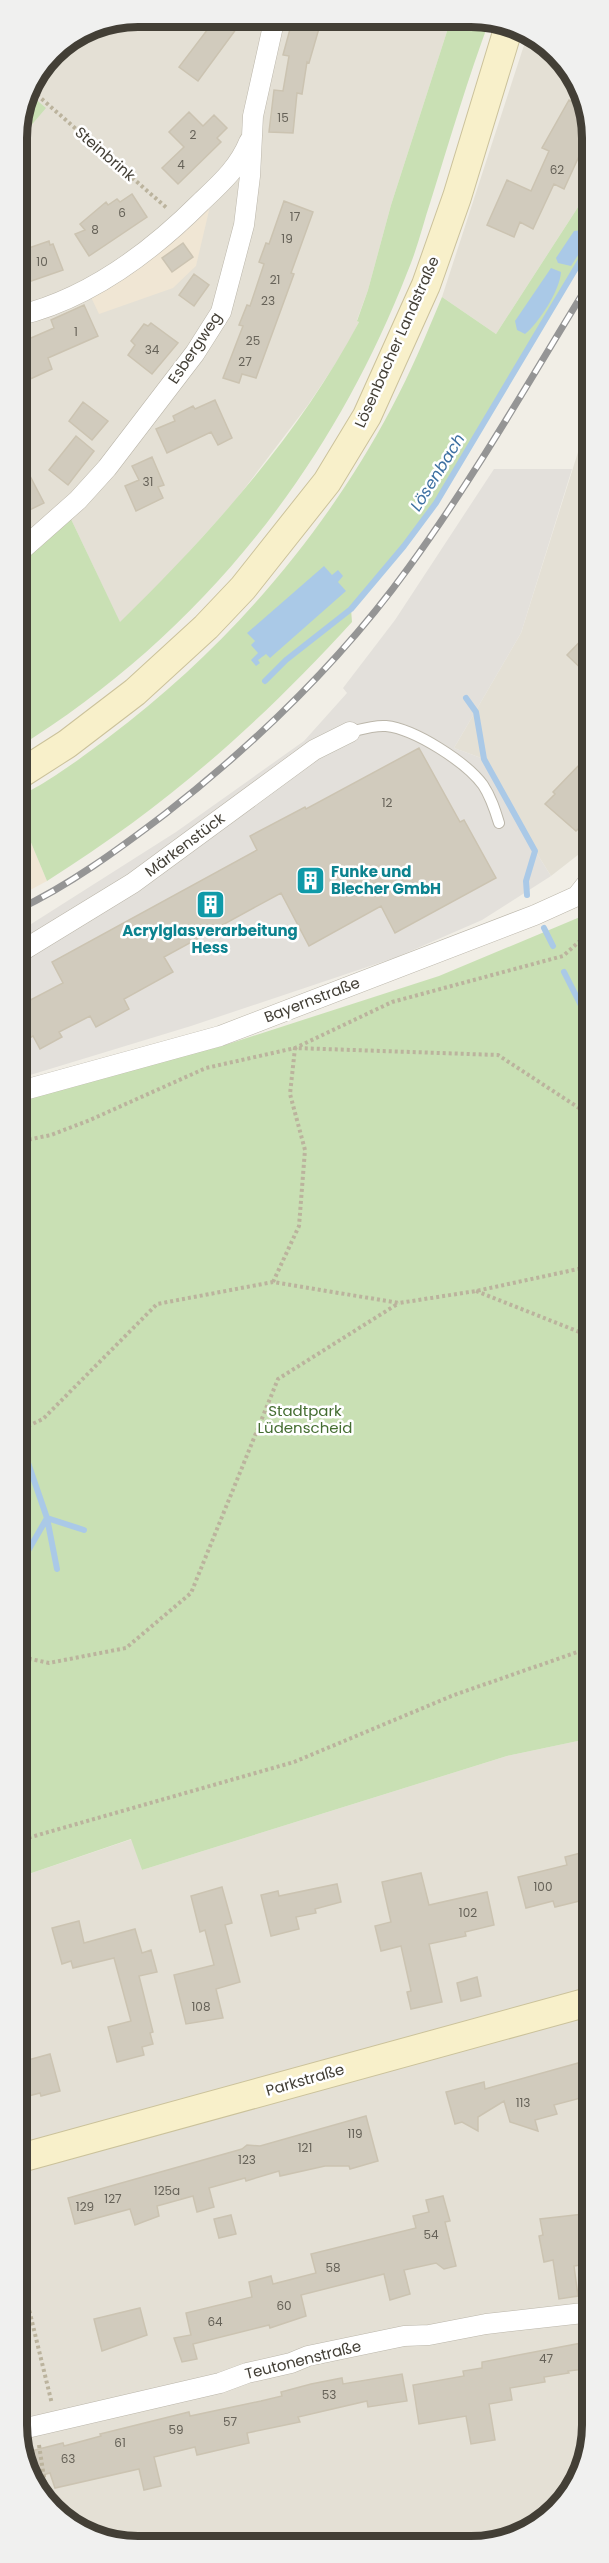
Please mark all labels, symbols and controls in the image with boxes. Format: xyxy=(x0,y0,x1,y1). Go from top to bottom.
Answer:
house number: 15 xyxy=(277,109,289,126)
street label: Steinbrink xyxy=(71,122,140,186)
house number: 2 xyxy=(190,126,197,143)
house number: 4 xyxy=(177,156,185,173)
house number: 62 xyxy=(550,161,564,178)
house number: 6 xyxy=(118,204,126,221)
house number: 17 xyxy=(290,208,301,225)
house number: 8 xyxy=(91,221,99,238)
house number: 19 xyxy=(281,230,293,247)
house number: 10 xyxy=(36,253,48,270)
street label: Lösenbacher Landstraße xyxy=(349,253,444,431)
house number: 21 xyxy=(270,271,280,288)
house number: 23 xyxy=(261,292,275,309)
street label: Esbergweg xyxy=(163,308,226,388)
house number: 1 xyxy=(74,323,78,340)
house number: 25 xyxy=(246,332,260,349)
house number: 34 xyxy=(145,341,160,358)
house number: 27 xyxy=(238,353,252,370)
water label: Lösenbach xyxy=(405,429,470,515)
house number: 31 xyxy=(143,473,153,490)
house number: 12 xyxy=(382,794,392,811)
street label: Märkenstück xyxy=(140,807,229,882)
place label: Funke und Blecher GmbH xyxy=(331,861,441,899)
building icon: Funke und Blecher GmbH xyxy=(294,865,326,897)
building icon: Acrylglasverarbeitung Hess xyxy=(194,888,226,920)
place label: Acrylglasverarbeitung Hess xyxy=(122,920,298,958)
street label: Bayernstraße xyxy=(261,972,363,1027)
park label: Stadtpark Lüdenscheid xyxy=(258,1400,352,1438)
house number: 100 xyxy=(534,1878,552,1895)
house number: 102 xyxy=(459,1904,477,1921)
house number: 108 xyxy=(192,1998,210,2015)
street label: Parkstraße xyxy=(263,2058,347,2101)
house number: 113 xyxy=(516,2094,530,2111)
house number: 119 xyxy=(347,2125,363,2142)
house number: 121 xyxy=(298,2139,312,2156)
house number: 123 xyxy=(238,2151,256,2168)
house number: 125a xyxy=(154,2182,180,2199)
house number: 127 xyxy=(104,2190,122,2207)
house number: 129 xyxy=(76,2198,94,2215)
house number: 54 xyxy=(423,2226,439,2243)
house number: 58 xyxy=(325,2259,341,2276)
house number: 60 xyxy=(276,2297,292,2314)
house number: 64 xyxy=(207,2313,223,2330)
street label: Teutonenstraße xyxy=(243,2335,363,2384)
house number: 47 xyxy=(539,2350,553,2367)
house number: 53 xyxy=(322,2386,336,2403)
house number: 57 xyxy=(223,2413,237,2430)
house number: 59 xyxy=(168,2421,184,2438)
house number: 61 xyxy=(114,2434,126,2451)
house number: 63 xyxy=(61,2450,75,2467)

